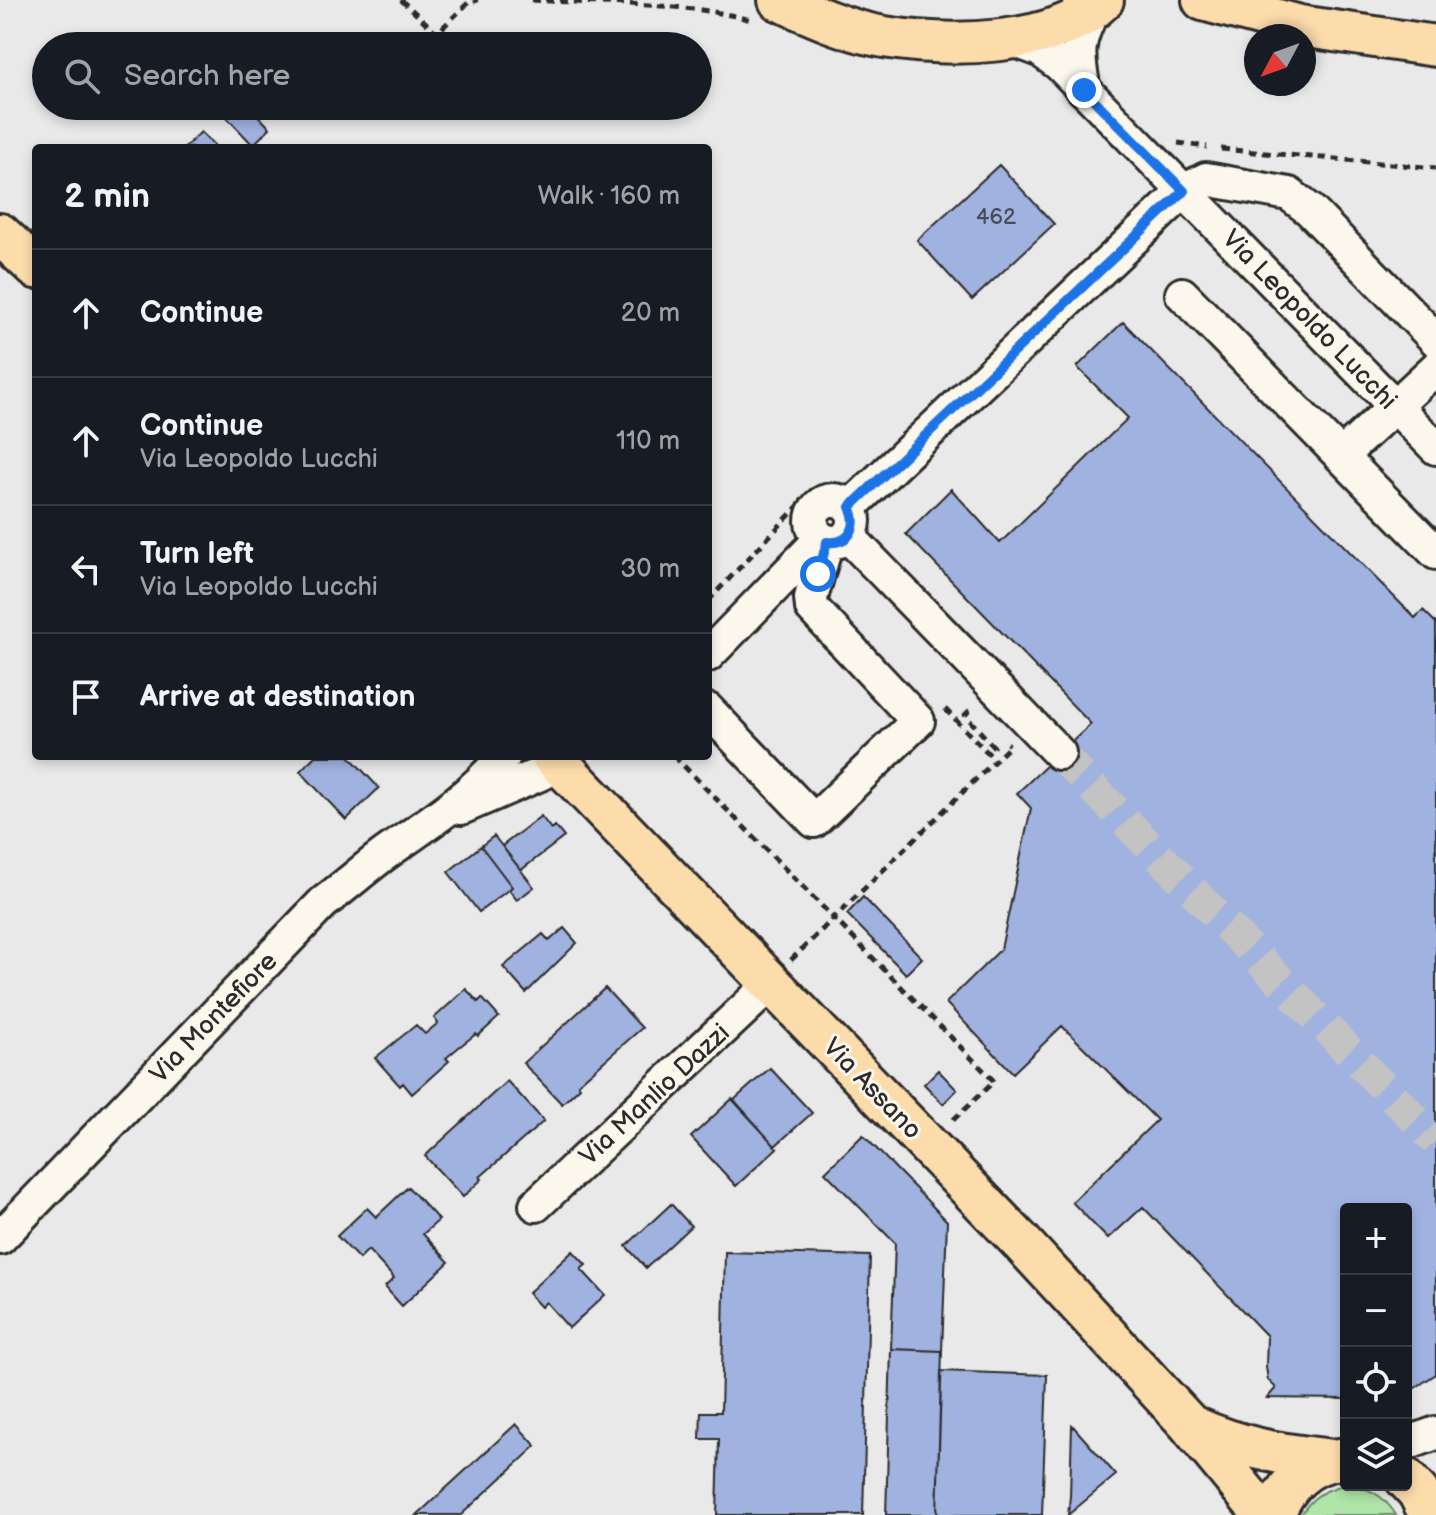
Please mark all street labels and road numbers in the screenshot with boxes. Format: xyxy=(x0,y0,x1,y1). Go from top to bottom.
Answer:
street label: Via Leopoldo Lucchi xyxy=(1215,224,1403,416)
street label: Via Montefiore xyxy=(144,946,284,1090)
street label: Via Manlio Dazzi xyxy=(574,1018,736,1172)
street label: Via Assano xyxy=(816,1032,928,1146)

